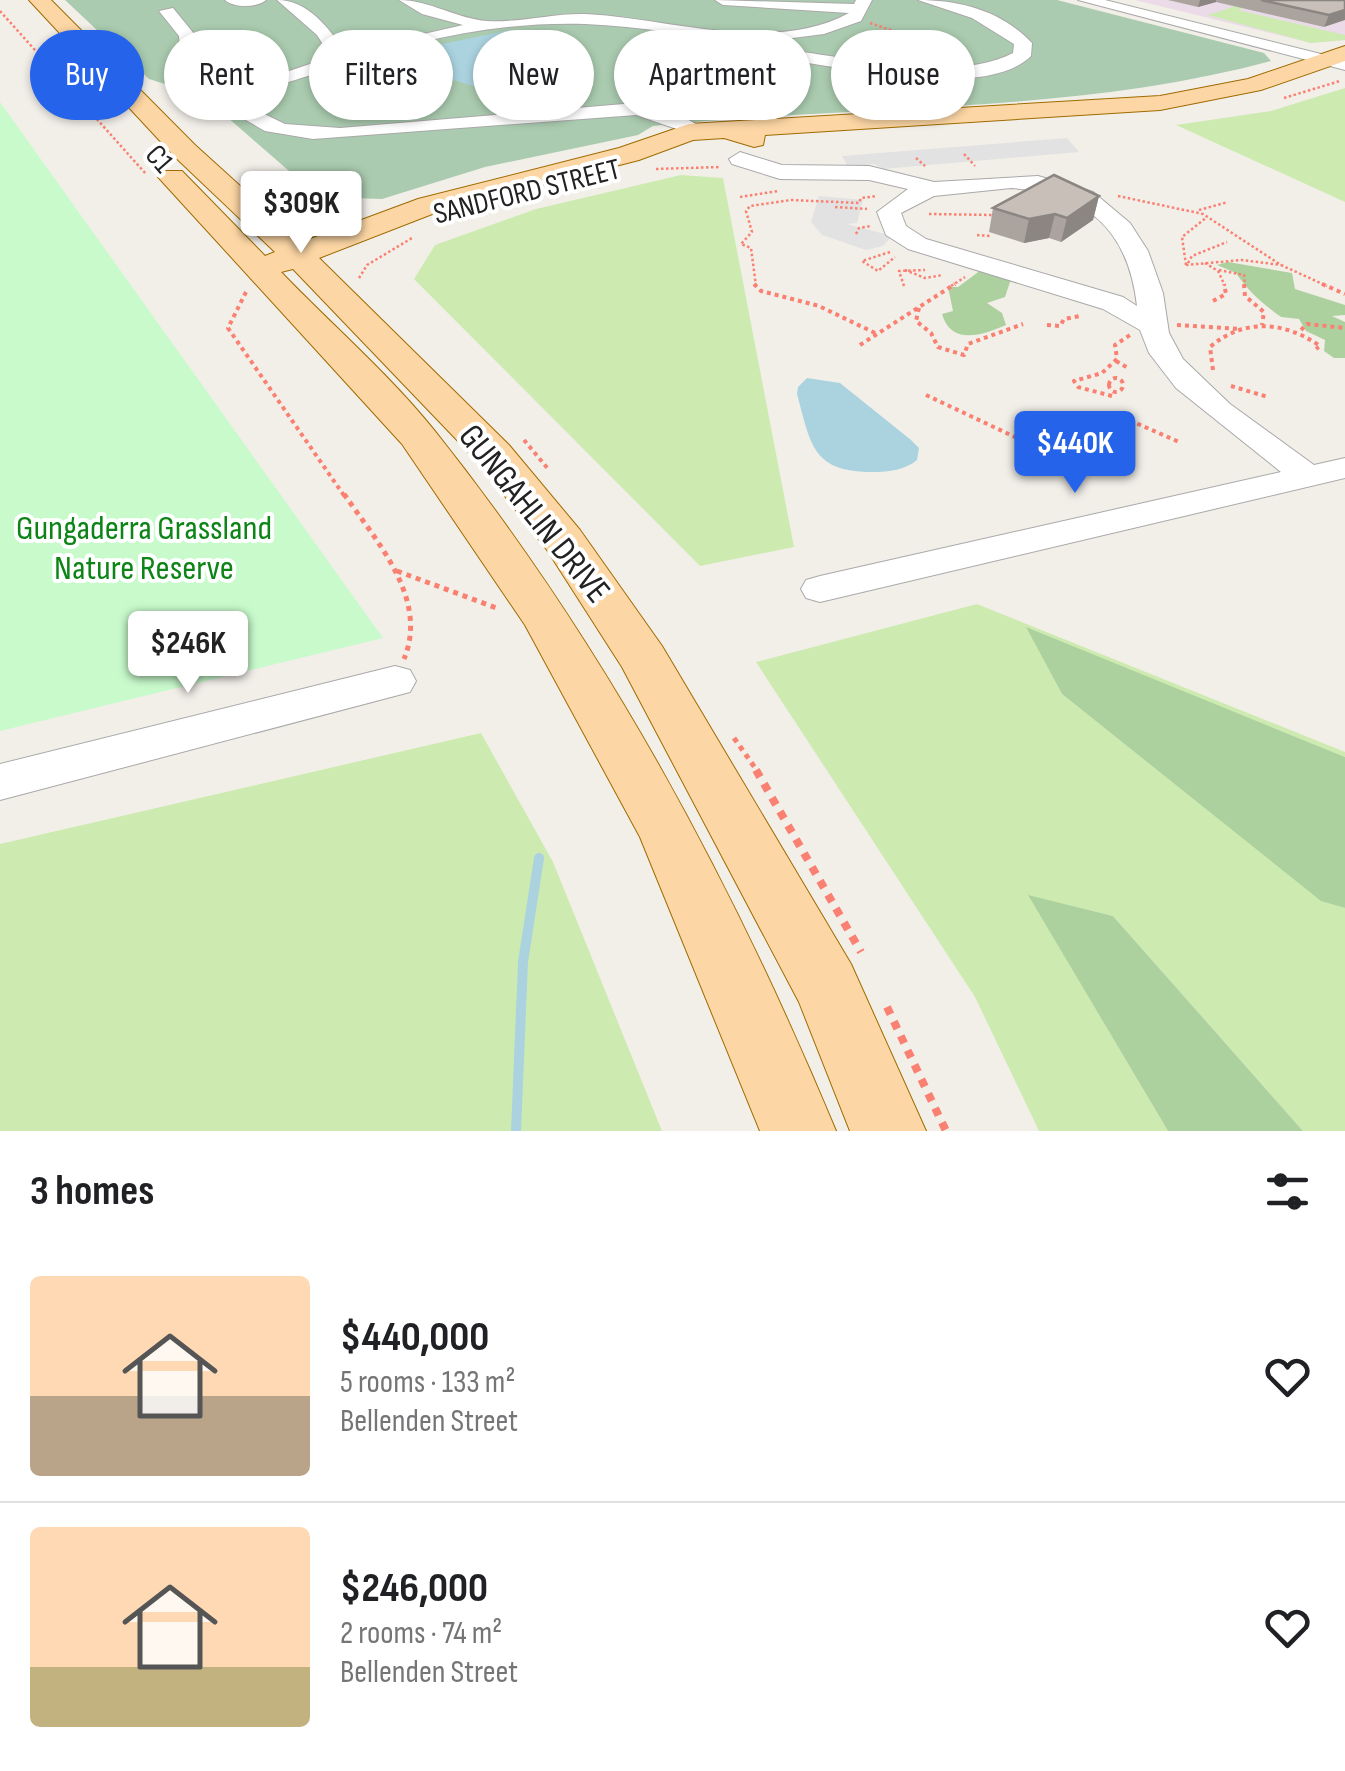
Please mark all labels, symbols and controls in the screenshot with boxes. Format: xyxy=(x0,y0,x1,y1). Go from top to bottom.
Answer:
chip: Buy xyxy=(30,30,144,120)
chip: Rent xyxy=(164,30,289,120)
chip: Filters xyxy=(309,30,453,120)
chip: New xyxy=(473,30,594,120)
chip: Apartment xyxy=(614,30,811,120)
chip: House xyxy=(831,30,975,120)
street label: C1 xyxy=(137,138,181,181)
street label: SANDFORD STREET xyxy=(430,151,624,233)
pin: $309K xyxy=(231,171,371,256)
text: $309K xyxy=(263,184,339,223)
pin: $440K xyxy=(1005,411,1145,496)
street label: GUNGAHLIN DRIVE xyxy=(449,416,619,612)
text: $440K xyxy=(1036,424,1114,463)
park label: Gungaderra Grassland Nature Reserve xyxy=(16,507,272,590)
pin: $246K xyxy=(118,611,258,696)
text: $246K xyxy=(150,624,226,663)
icon: filters xyxy=(1260,1164,1315,1219)
text: 3 homes xyxy=(30,1166,154,1217)
text: $440,000 xyxy=(340,1312,489,1363)
icon: home xyxy=(110,1316,230,1436)
icon: heart xyxy=(1260,1349,1315,1404)
text: 5 rooms · 133 m² xyxy=(340,1363,515,1402)
text: Bellenden Street xyxy=(340,1402,518,1441)
text: $246,000 xyxy=(340,1563,488,1614)
icon: home xyxy=(110,1567,230,1687)
icon: heart xyxy=(1260,1600,1315,1655)
text: 2 rooms · 74 m² xyxy=(340,1614,502,1653)
text: Bellenden Street xyxy=(340,1653,518,1692)

